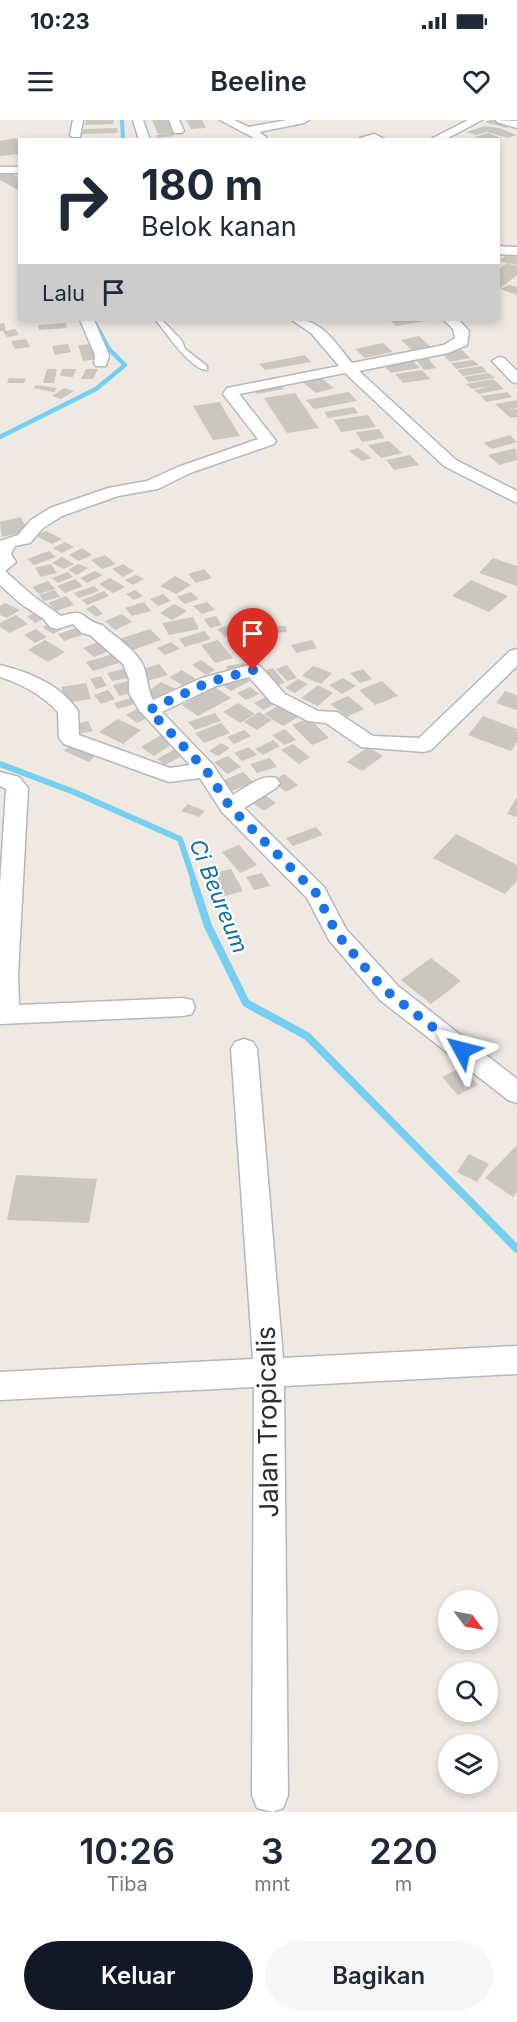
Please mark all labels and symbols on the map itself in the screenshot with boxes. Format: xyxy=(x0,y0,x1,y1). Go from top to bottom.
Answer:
pin xyxy=(227,608,278,670)
water label: Ci Beureum xyxy=(184,835,254,957)
position arrow xyxy=(430,1018,494,1082)
street label: Jalan Tropicalis xyxy=(250,1326,284,1518)
north arrow xyxy=(438,1590,498,1650)

